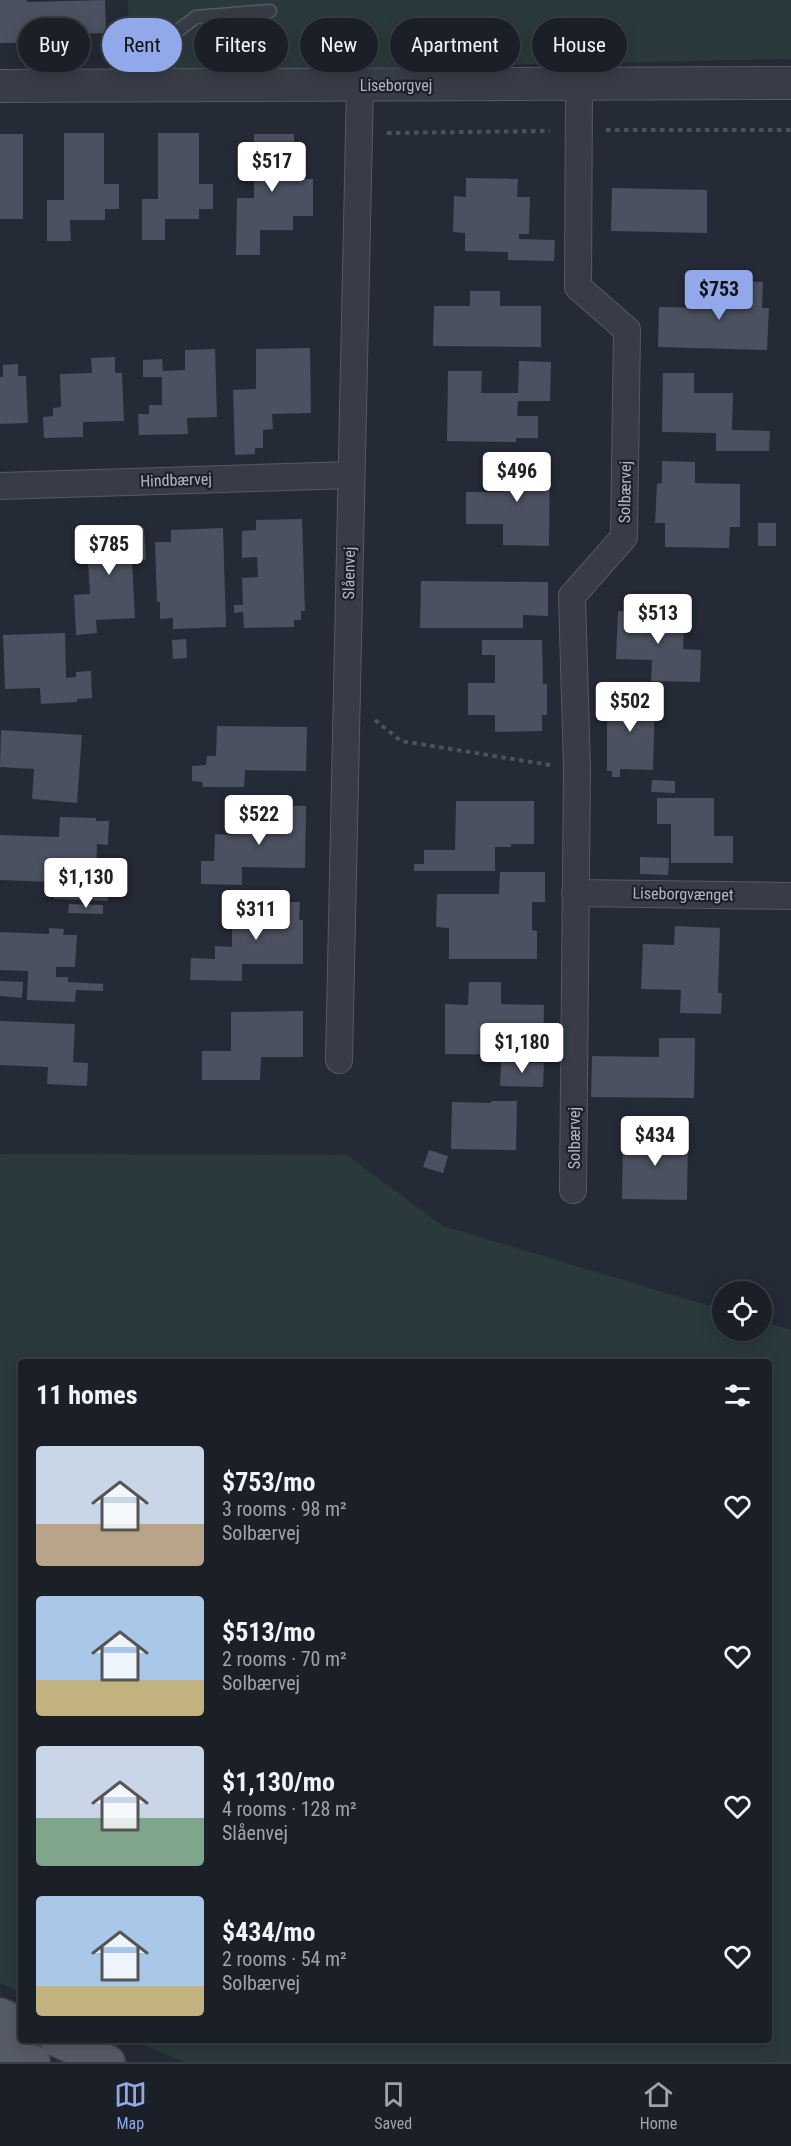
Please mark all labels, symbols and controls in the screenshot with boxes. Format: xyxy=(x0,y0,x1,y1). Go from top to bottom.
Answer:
chip: Buy xyxy=(18,18,90,72)
chip: Rent xyxy=(102,18,182,72)
chip: Filters xyxy=(194,18,288,72)
chip: New xyxy=(300,18,378,72)
chip: Apartment xyxy=(390,18,520,72)
chip: House xyxy=(532,18,627,72)
street label: Liseborgvej xyxy=(360,76,432,95)
pin: $517 xyxy=(236,142,308,193)
text: $517 xyxy=(252,149,292,173)
pin: $753 xyxy=(683,270,755,321)
text: $753 xyxy=(699,277,739,301)
pin: $496 xyxy=(481,452,553,503)
text: $496 xyxy=(497,459,537,483)
street label: Solbærvej xyxy=(615,461,635,523)
street label: Hindbærvej xyxy=(140,469,212,491)
pin: $785 xyxy=(73,525,145,576)
text: $785 xyxy=(89,532,129,556)
street label: Slåenvej xyxy=(339,546,359,600)
pin: $513 xyxy=(622,594,694,645)
text: $513 xyxy=(638,601,678,625)
pin: $502 xyxy=(594,682,666,733)
text: $502 xyxy=(610,689,650,713)
pin: $522 xyxy=(223,795,295,846)
text: $522 xyxy=(239,802,279,826)
pin: $1,130 xyxy=(37,858,135,909)
text: $1,130 xyxy=(58,865,114,889)
street label: Liseborgvænget xyxy=(632,884,734,904)
pin: $311 xyxy=(220,890,292,941)
text: $311 xyxy=(236,897,276,921)
pin: $1,180 xyxy=(473,1023,571,1074)
text: $1,180 xyxy=(494,1030,550,1054)
street label: Solbærvej xyxy=(565,1107,584,1169)
pin: $434 xyxy=(619,1116,691,1167)
text: $434 xyxy=(635,1123,675,1147)
map controls xyxy=(712,1281,772,1341)
button: locate xyxy=(712,1281,772,1341)
icon: filters xyxy=(721,1379,754,1412)
text: 11 homes xyxy=(36,1380,138,1410)
text: $753/mo xyxy=(222,1467,315,1497)
icon: home xyxy=(84,1470,156,1542)
icon: heart xyxy=(721,1490,754,1523)
text: 3 rooms · 98 m² xyxy=(222,1497,347,1521)
text: Solbærvej xyxy=(222,1521,300,1545)
text: $513/mo xyxy=(222,1617,315,1647)
icon: home xyxy=(84,1620,156,1692)
icon: heart xyxy=(721,1640,754,1673)
text: 2 rooms · 70 m² xyxy=(222,1647,347,1671)
text: Solbærvej xyxy=(222,1671,300,1695)
text: $1,130/mo xyxy=(222,1767,335,1797)
icon: home xyxy=(84,1770,156,1842)
icon: heart xyxy=(721,1790,754,1823)
text: 4 rooms · 128 m² xyxy=(222,1797,357,1821)
text: Slåenvej xyxy=(222,1821,288,1845)
text: $434/mo xyxy=(222,1917,315,1947)
icon: home xyxy=(84,1920,156,1992)
icon: heart xyxy=(721,1940,754,1973)
text: 2 rooms · 54 m² xyxy=(222,1947,347,1971)
text: Solbærvej xyxy=(222,1971,300,1995)
tab: Map xyxy=(114,2078,147,2133)
tab: Saved xyxy=(374,2078,412,2133)
tab: Home xyxy=(640,2078,677,2133)

